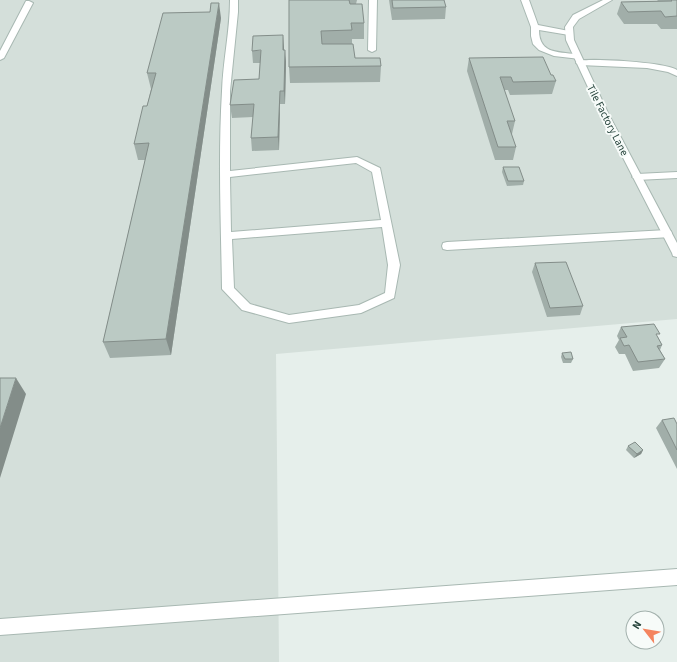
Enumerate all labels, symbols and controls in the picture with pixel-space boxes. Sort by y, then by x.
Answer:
street label: Tile Factory Lane [583,82,632,159]
north arrow [625,610,665,650]
text: N [629,618,645,632]

